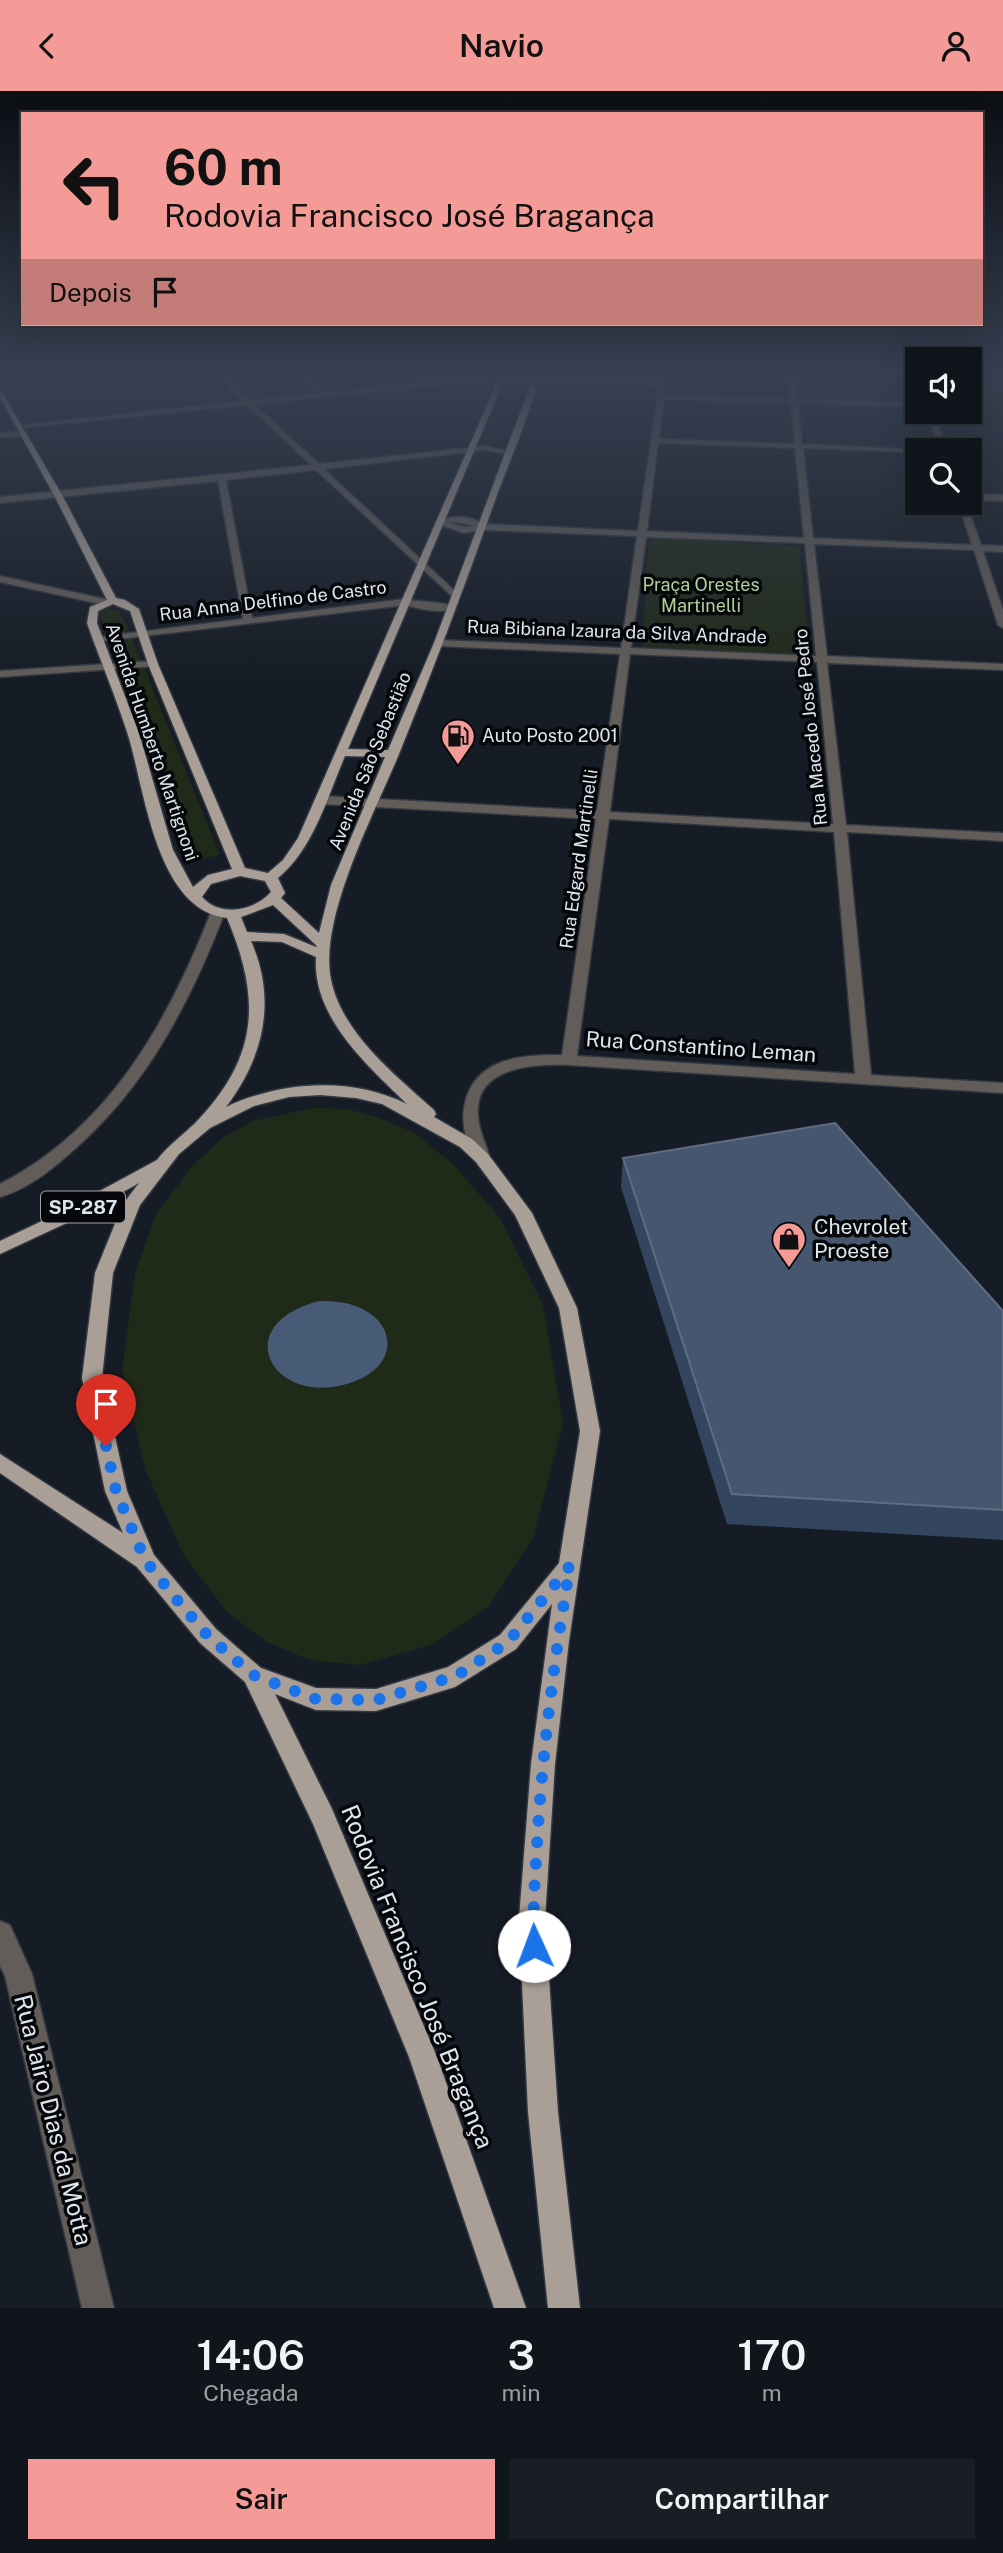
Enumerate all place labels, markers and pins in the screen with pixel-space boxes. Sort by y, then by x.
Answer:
fuel station icon: Auto Posto 2001 [439,717,477,766]
place label: Auto Posto 2001 [482,725,618,746]
place label: Chevrolet Proeste [814,1214,908,1263]
shop icon: Chevrolet Proeste [770,1220,808,1269]
pin [76,1374,136,1446]

